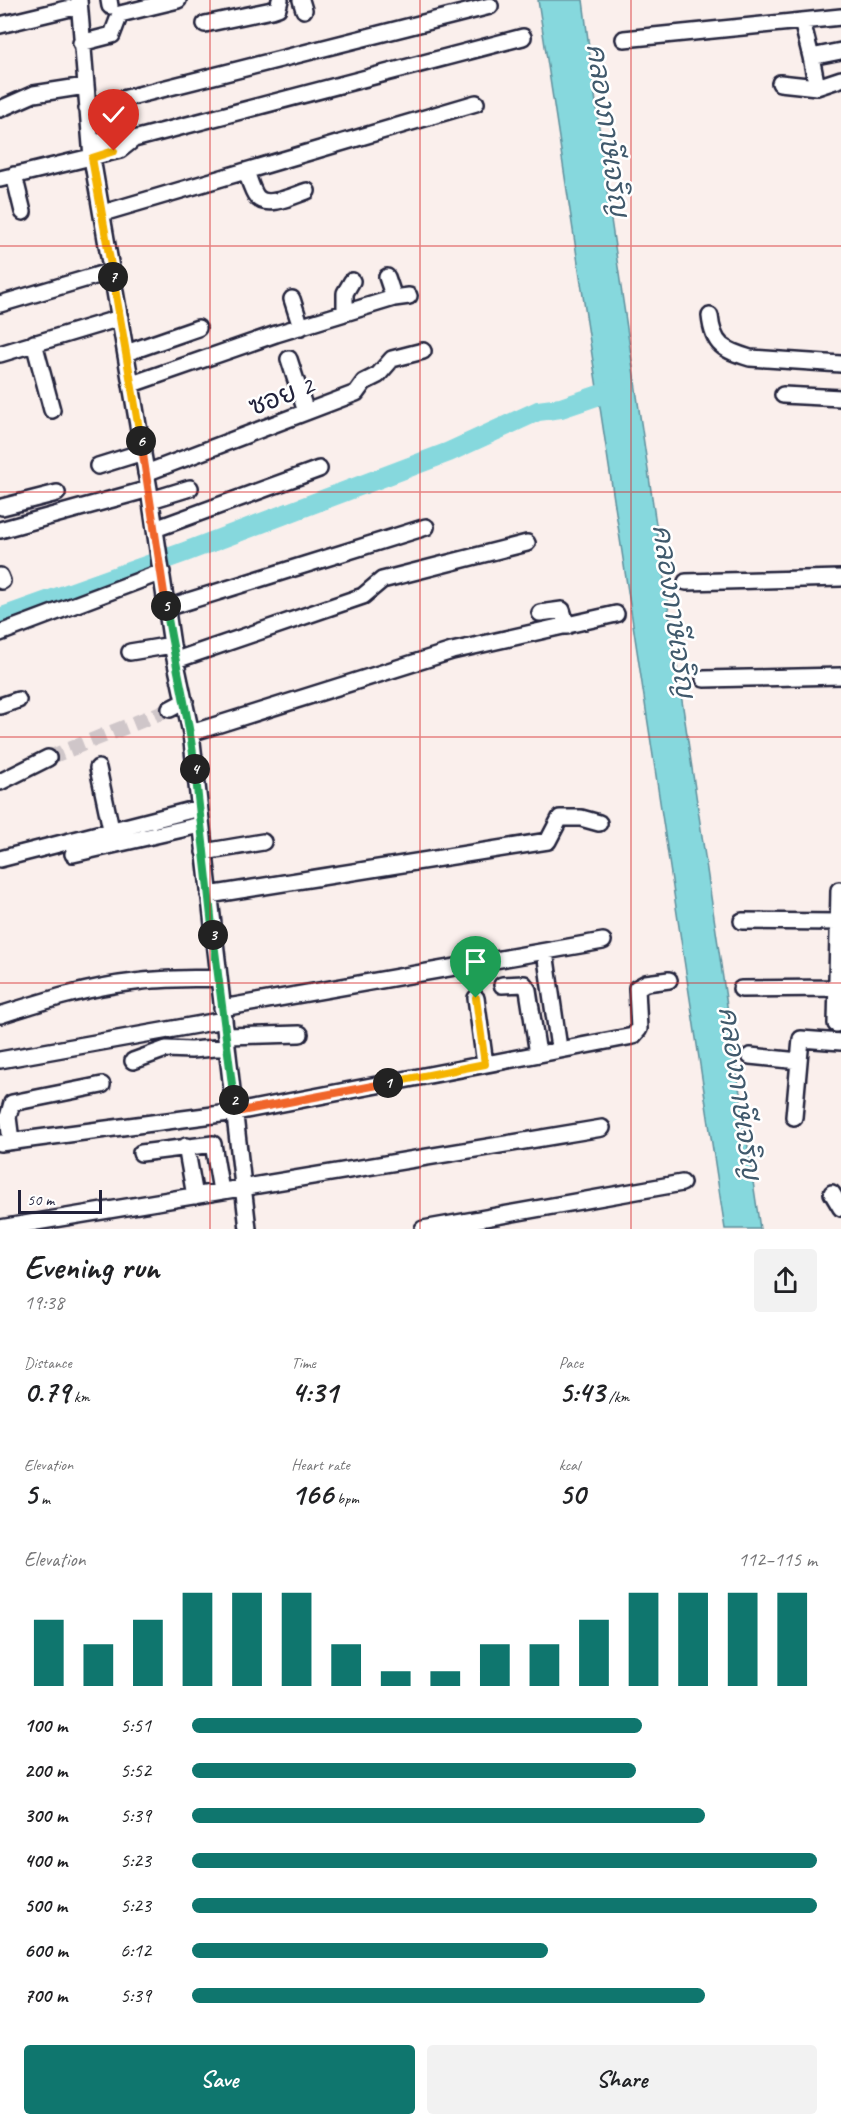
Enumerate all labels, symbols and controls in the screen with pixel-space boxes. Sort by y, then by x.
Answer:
water label: คลองภาษีเจริญ [579,42,637,221]
pin [88,89,139,151]
icon: check [97,98,130,131]
pin: 7 [98,262,128,292]
text: 7 [109,267,117,287]
street label: ซอย 2 [244,368,320,423]
pin: 6 [126,426,156,456]
text: 6 [137,431,145,451]
water label: คลองภาษีเจริญ [645,523,703,702]
pin: 5 [151,591,181,621]
text: 5 [163,596,169,616]
pin: 4 [180,754,210,784]
text: 4 [191,759,199,779]
pin: 3 [198,920,228,950]
text: 3 [209,925,217,945]
pin [450,936,501,998]
icon: arrive [459,945,492,978]
water label: คลองภาษีเจริญ [711,1005,769,1184]
pin: 1 [373,1068,403,1098]
text: 1 [384,1073,392,1093]
pin: 2 [219,1085,249,1115]
text: 2 [230,1090,238,1110]
scale bar [18,1187,102,1214]
text: 50 m [27,1190,54,1210]
text: Evening run [24,1246,159,1288]
button: share [754,1249,817,1312]
text: 19:38 [24,1290,64,1315]
text: Distance [24,1353,72,1373]
text: Time [291,1353,316,1373]
text: Pace [559,1353,583,1373]
text: 0.79 [24,1373,70,1411]
text: 4:31 [291,1373,338,1411]
text: 5:43 [559,1373,605,1411]
text: km [70,1387,89,1407]
text: /km [605,1387,629,1407]
text: Elevation [24,1455,73,1475]
text: Heart rate [291,1455,350,1475]
text: kcal [559,1455,580,1475]
text: 5 [24,1475,37,1513]
text: 166 [291,1475,333,1513]
text: 50 [559,1475,585,1513]
text: m [37,1489,50,1509]
text: bpm [333,1489,359,1509]
text: Elevation [24,1547,86,1572]
text: 112–115 m [738,1547,817,1572]
text: 100 m [24,1713,67,1738]
text: 5:51 [120,1713,151,1738]
text: 200 m [24,1758,67,1783]
text: 5:52 [120,1758,151,1783]
text: 300 m [24,1803,67,1828]
text: 5:39 [120,1803,151,1828]
text: 400 m [24,1848,67,1873]
text: 5:23 [120,1848,151,1873]
text: 500 m [24,1893,67,1918]
text: 5:23 [120,1893,151,1918]
text: 600 m [24,1938,68,1963]
text: 6:12 [120,1938,151,1963]
text: 700 m [24,1983,67,2008]
text: 5:39 [120,1983,151,2008]
button: Save [24,2045,415,2114]
button: Share [427,2045,817,2114]

